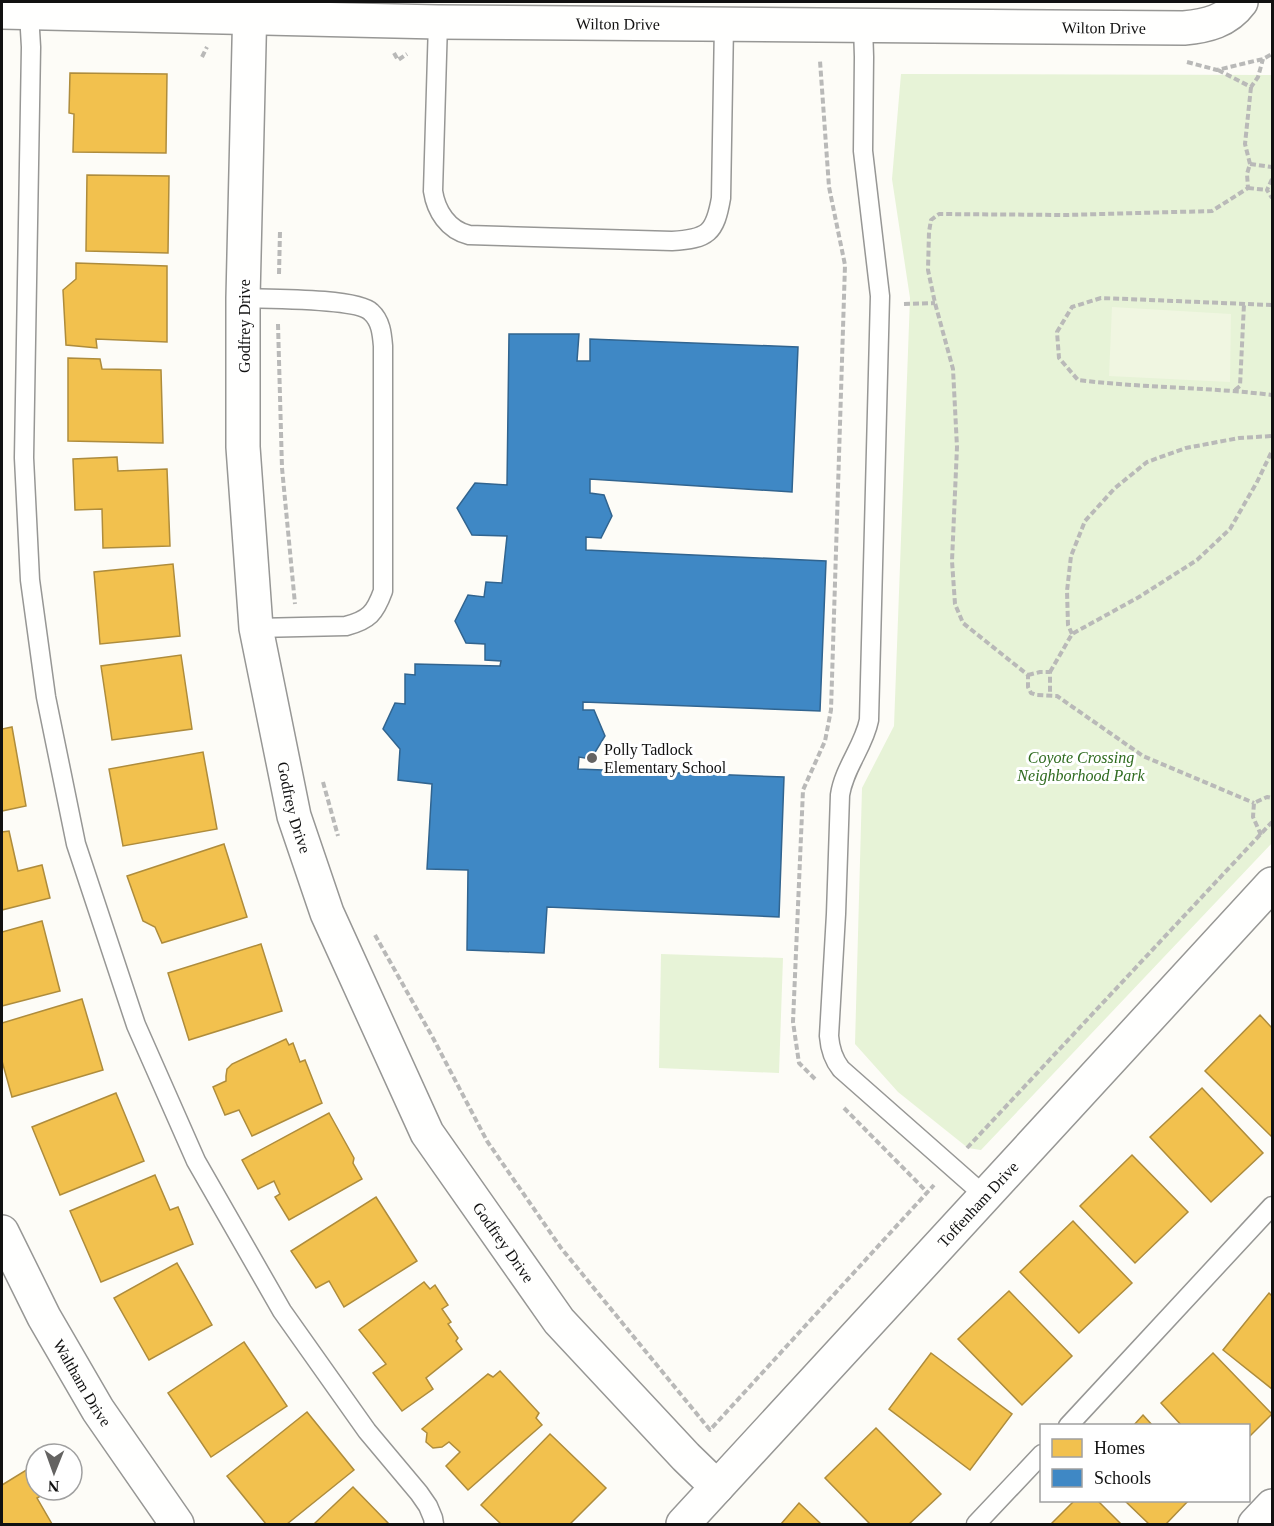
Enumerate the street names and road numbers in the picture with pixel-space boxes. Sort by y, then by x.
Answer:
street label: Wilton Drive [576,15,660,33]
street label: Wilton Drive [1062,19,1146,37]
street label: Godfrey Drive [236,279,254,373]
street label: Godfrey Drive [274,760,314,855]
street label: Toffenham Drive [934,1158,1021,1251]
street label: Godfrey Drive [469,1199,537,1286]
street label: Waltham Drive [50,1337,115,1430]

